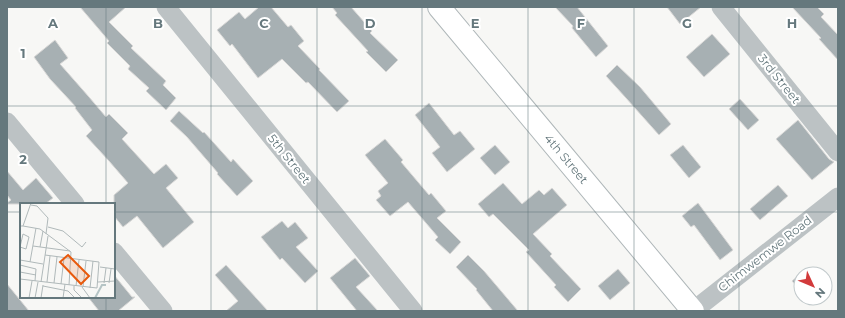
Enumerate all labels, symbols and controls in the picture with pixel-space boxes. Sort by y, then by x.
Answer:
text: A [47,15,59,31]
text: B [153,15,163,31]
text: C [259,15,269,31]
text: D [365,15,376,31]
text: E [471,15,480,31]
text: F [577,15,585,31]
text: G [682,15,692,31]
text: H [787,15,797,31]
text: 1 [20,45,26,61]
street label: 3rd Street [755,51,804,106]
street label: 5th Street [265,131,314,187]
street label: 4th Street [541,131,592,187]
text: 2 [19,151,27,167]
inset map [20,203,115,298]
street label: Chimwemwe Road [715,212,815,295]
north arrow [793,266,833,306]
text: N [812,285,828,301]

